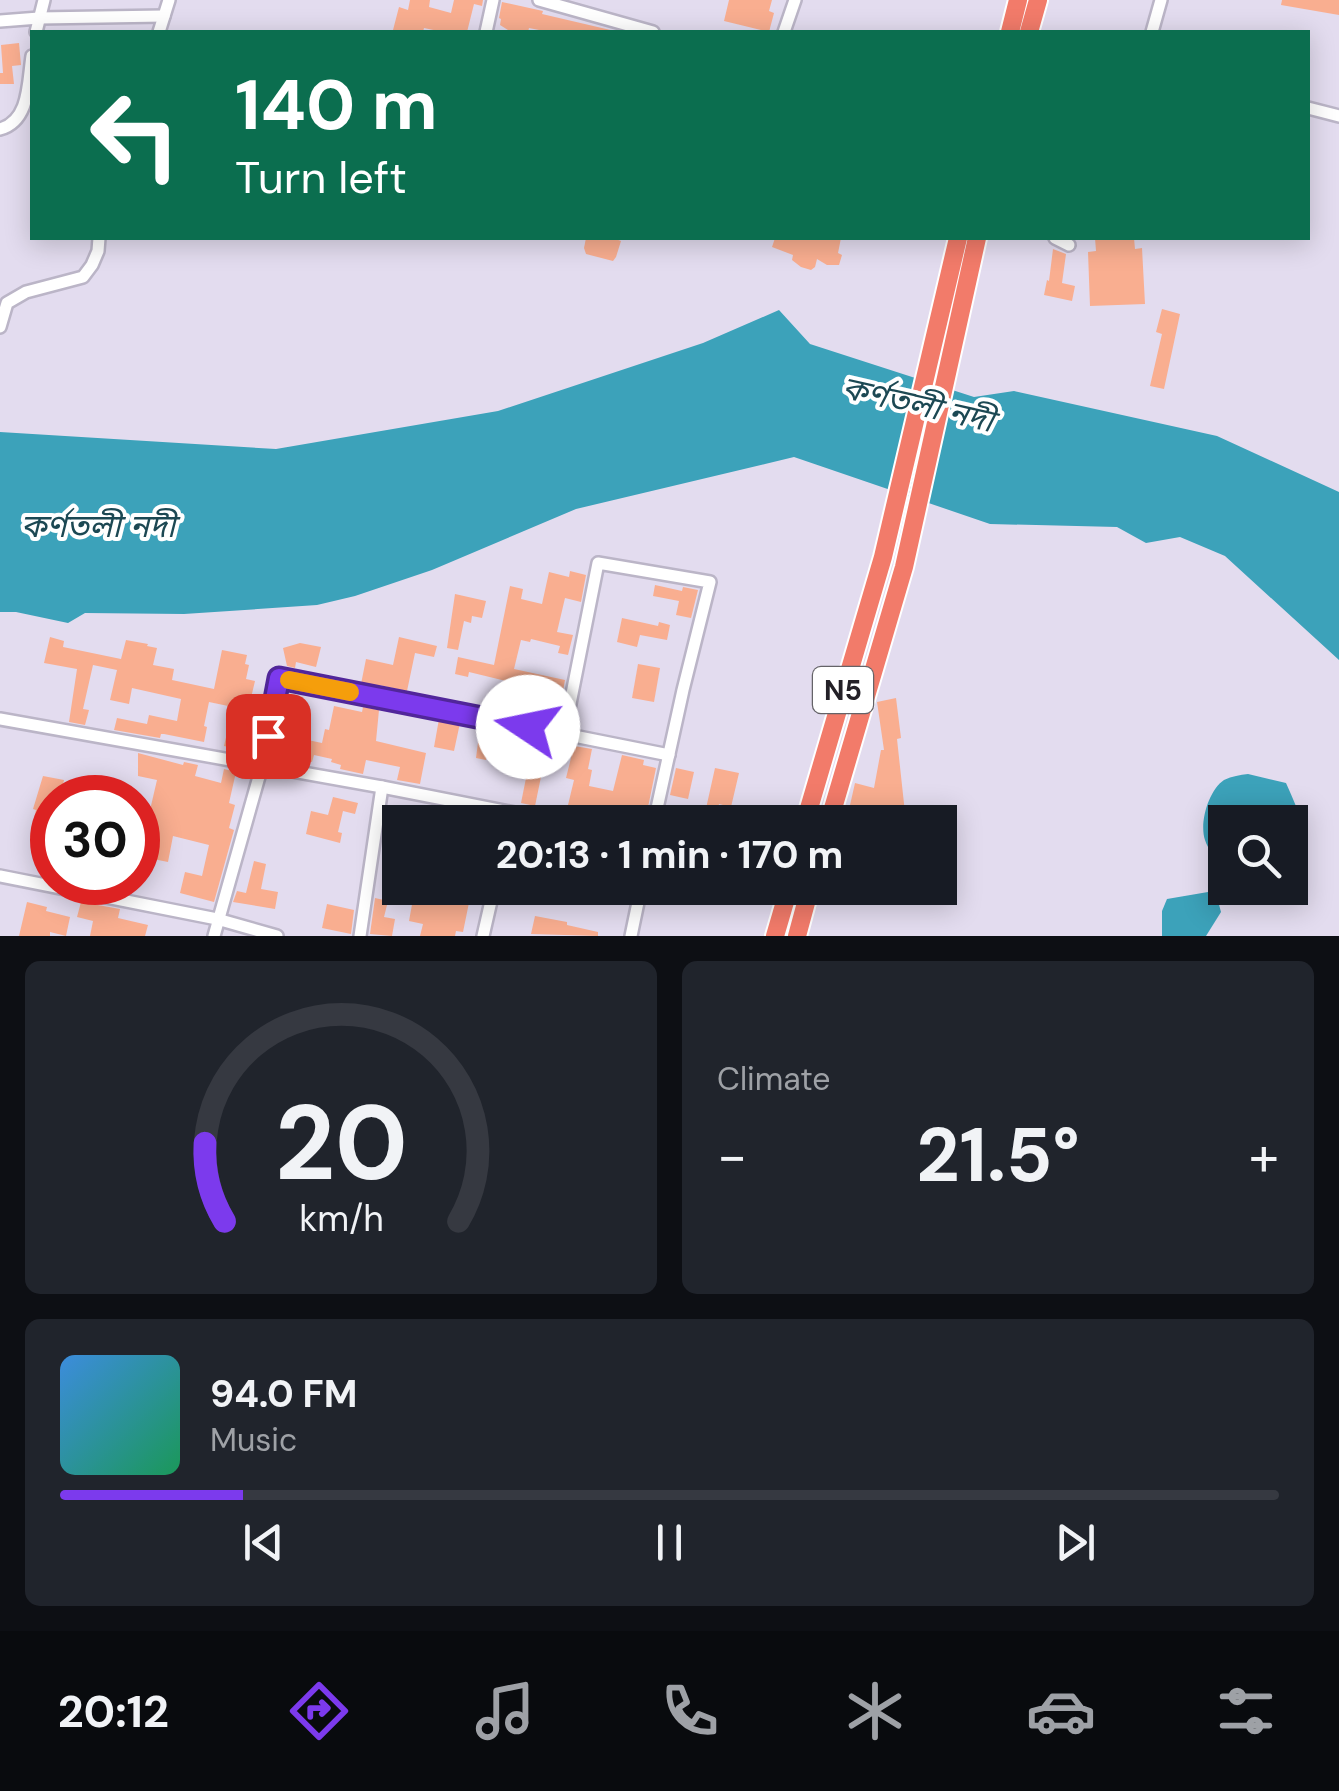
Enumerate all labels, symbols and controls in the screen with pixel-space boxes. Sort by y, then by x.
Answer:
text: 140 m [235,60,438,151]
icon: left [70,70,200,200]
text: Turn left [235,148,407,207]
water label: কর্ণতলী নদী [838,366,1003,443]
water label: কর্ণতলী নদী [21,505,181,547]
road number: N5 [813,667,873,713]
position arrow [476,675,580,779]
pin [226,694,311,779]
icon: arrive [241,709,296,764]
speed limit sign: 30 [30,775,160,905]
map controls [1208,805,1308,905]
button: search [1208,805,1308,905]
text: 20:13 · 1 min · 170 m [496,830,843,880]
text: Climate [717,1058,831,1100]
text: 20 [275,1076,407,1211]
text: 21.5° [916,1107,1080,1204]
text: − [717,1120,747,1192]
text: + [1249,1120,1279,1192]
text: km/h [299,1196,383,1242]
text: 94.0 FM [210,1369,357,1419]
text: Music [210,1419,297,1461]
icon: previous [236,1515,291,1570]
icon: pause [642,1515,697,1570]
icon: next [1048,1515,1103,1570]
icon: directions [284,1676,354,1746]
icon: music [470,1676,540,1746]
icon: phone [655,1676,725,1746]
icon: climate [840,1676,910,1746]
icon: car [1026,1676,1096,1746]
icon: filters [1211,1676,1281,1746]
text: 20:12 [58,1682,169,1741]

